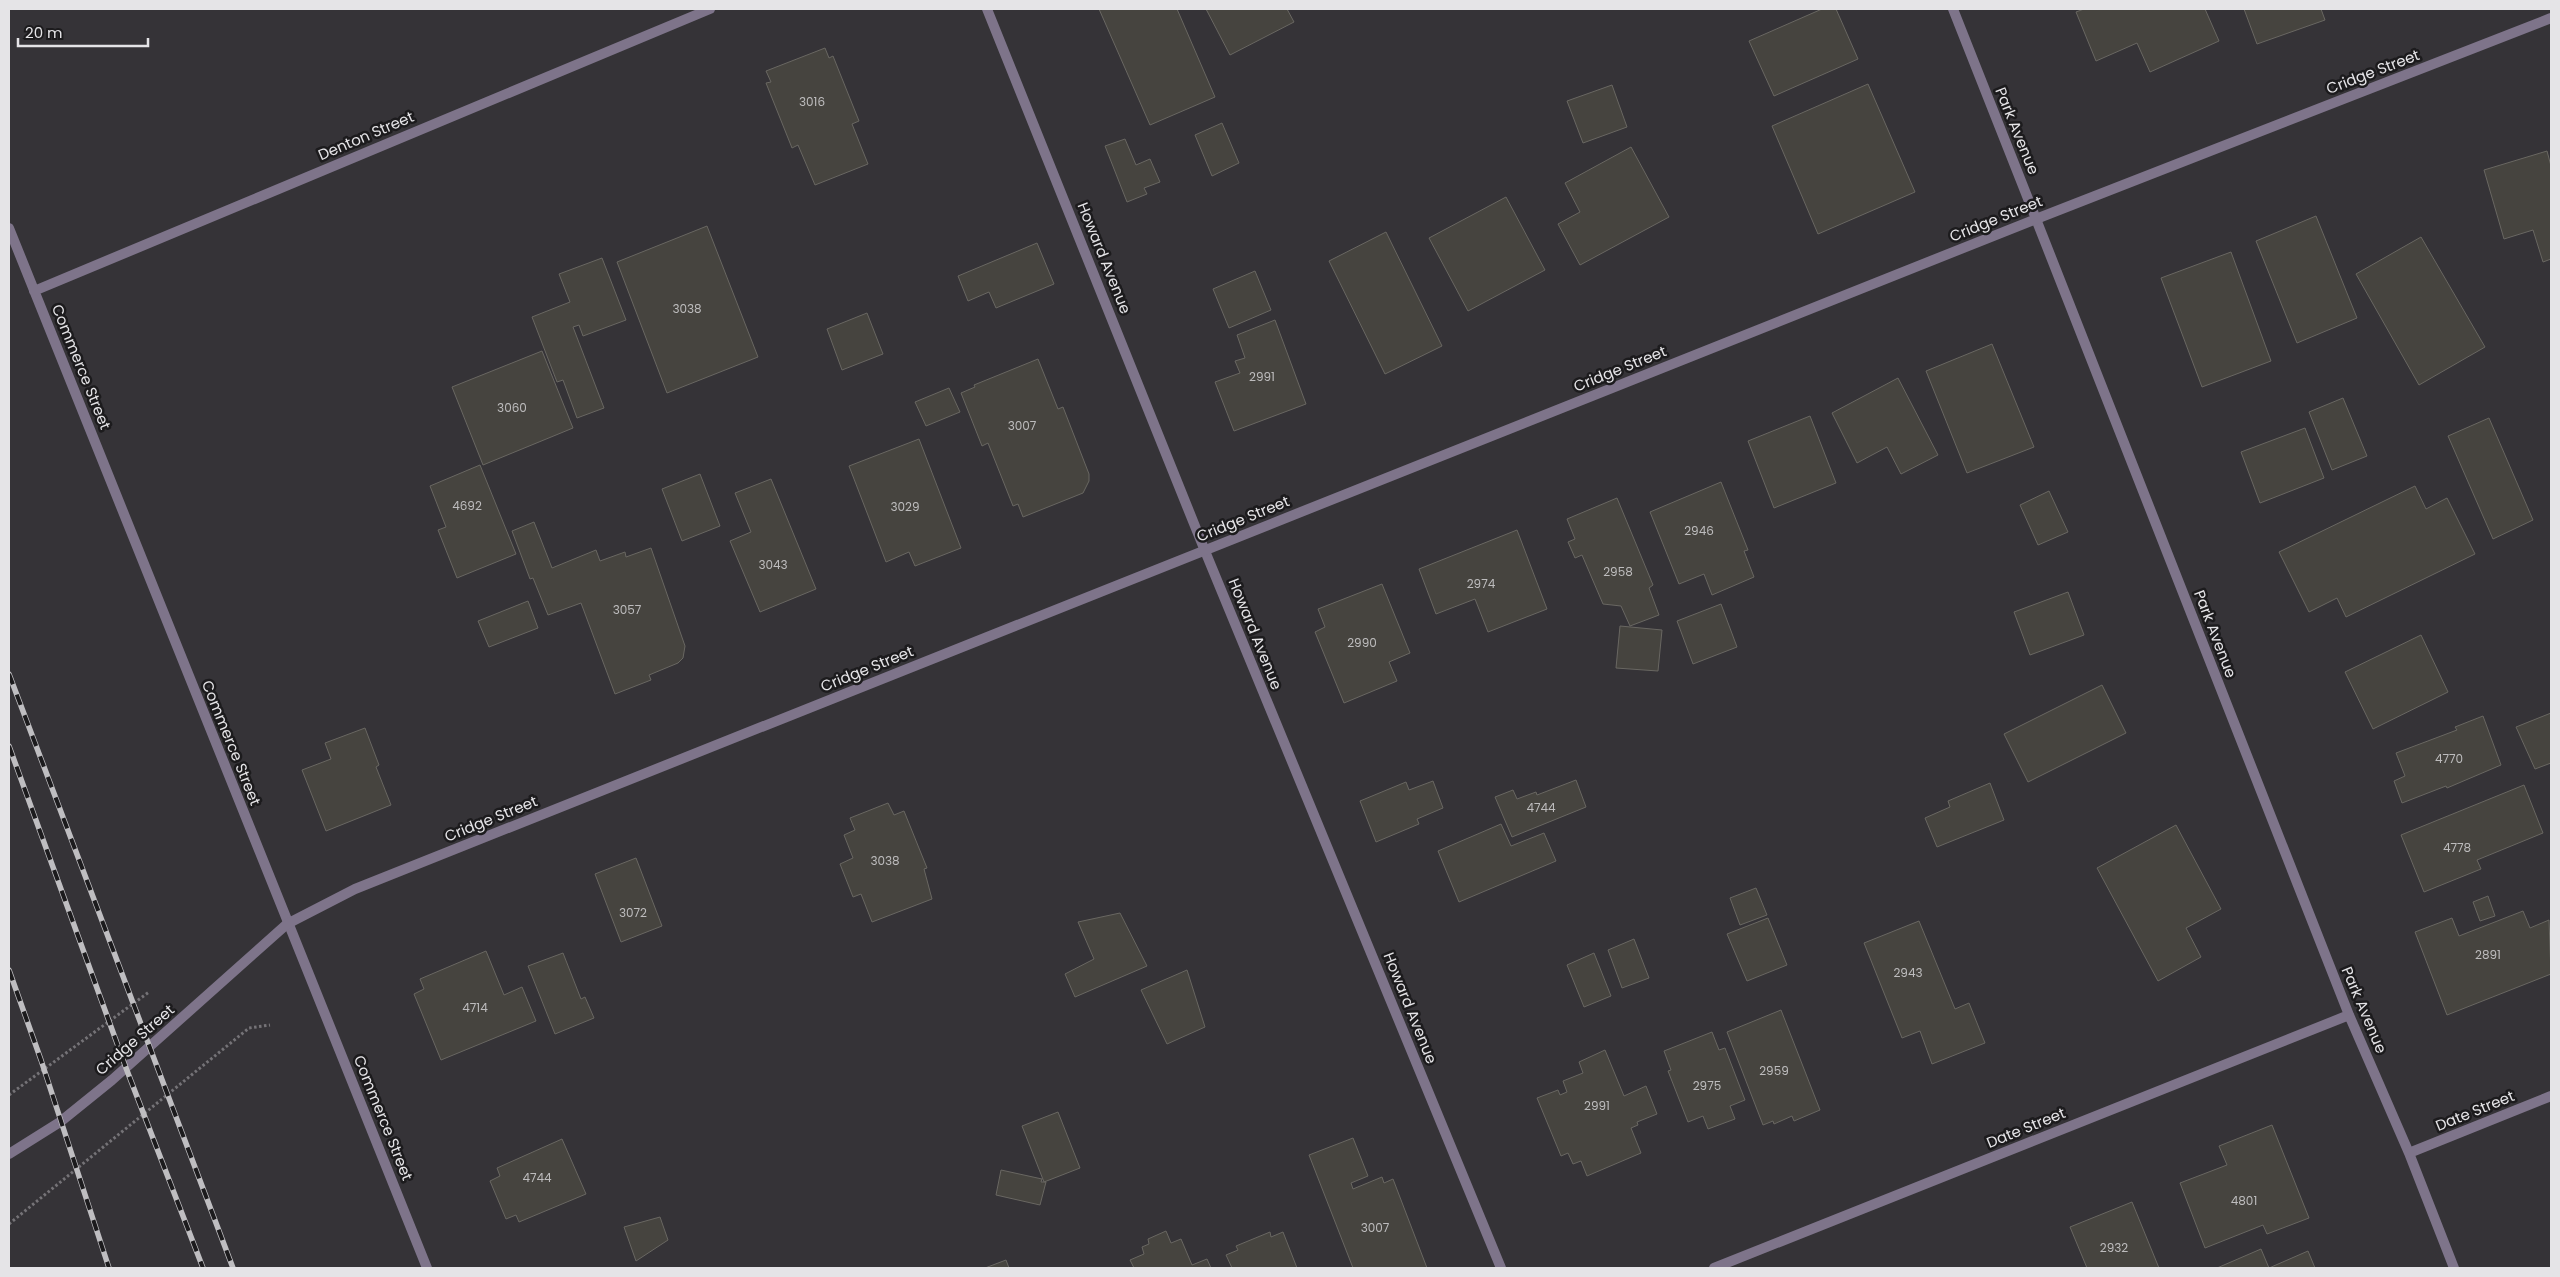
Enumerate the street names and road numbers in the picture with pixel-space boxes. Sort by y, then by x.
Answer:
street label: Cridge Street [2323,44,2423,99]
street label: Park Avenue [1990,84,2045,178]
street label: Denton Street [315,106,417,165]
street label: Cridge Street [1946,190,2045,247]
street label: Howard Avenue [1073,199,1136,317]
street label: Commerce Street [47,301,116,433]
street label: Cridge Street [1570,340,1669,397]
street label: Cridge Street [1193,490,1292,547]
street label: Howard Avenue [1224,575,1287,693]
street label: Park Avenue [2189,587,2242,681]
street label: Cridge Street [817,640,916,697]
street label: Commerce Street [197,677,266,809]
street label: Cridge Street [441,790,540,847]
street label: Howard Avenue [1379,949,1442,1067]
street label: Park Avenue [2337,963,2392,1056]
street label: Cridge Street [91,999,179,1080]
street label: Commerce Street [349,1052,418,1184]
street label: Date Street [2432,1085,2517,1136]
street label: Date Street [1983,1102,2068,1153]

